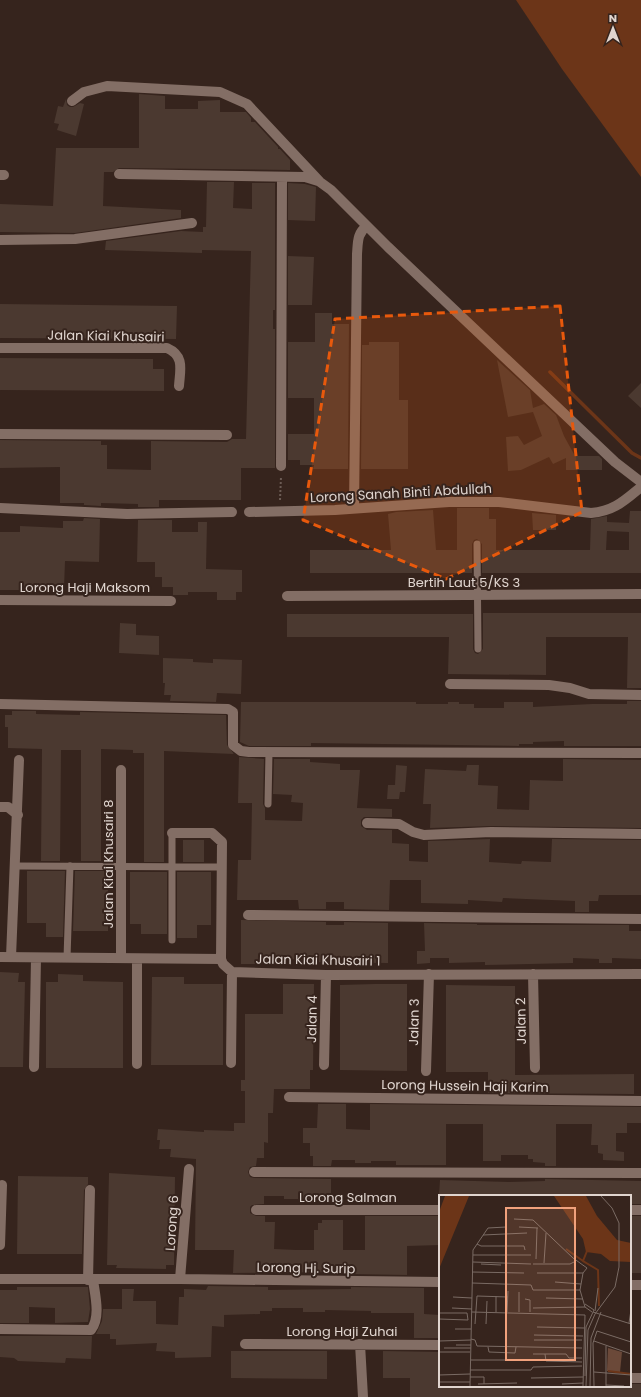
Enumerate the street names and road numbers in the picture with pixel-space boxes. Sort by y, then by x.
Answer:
street label: Jalan Kiai Khusairi [47,325,165,347]
street label: Lorong Sanah Binti Abdullah [310,479,492,507]
street label: Bertih Laut 5/KS 3 [408,573,520,592]
street label: Lorong Haji Maksom [20,578,150,597]
street label: Jalan Kiai Khusairi 8 [99,800,118,928]
street label: Jalan Kiai Khusairi 1 [255,949,381,971]
street label: Jalan 4 [302,995,322,1043]
street label: Jalan 2 [511,997,531,1045]
street label: Jalan 3 [404,998,424,1046]
street label: Lorong Hussein Haji Karim [381,1075,549,1097]
street label: Lorong Salman [299,1188,397,1207]
street label: Lorong 6 [161,1194,183,1252]
street label: Lorong Hj. Surip [256,1258,356,1278]
street label: Lorong Haji Zuhai [286,1322,398,1341]

